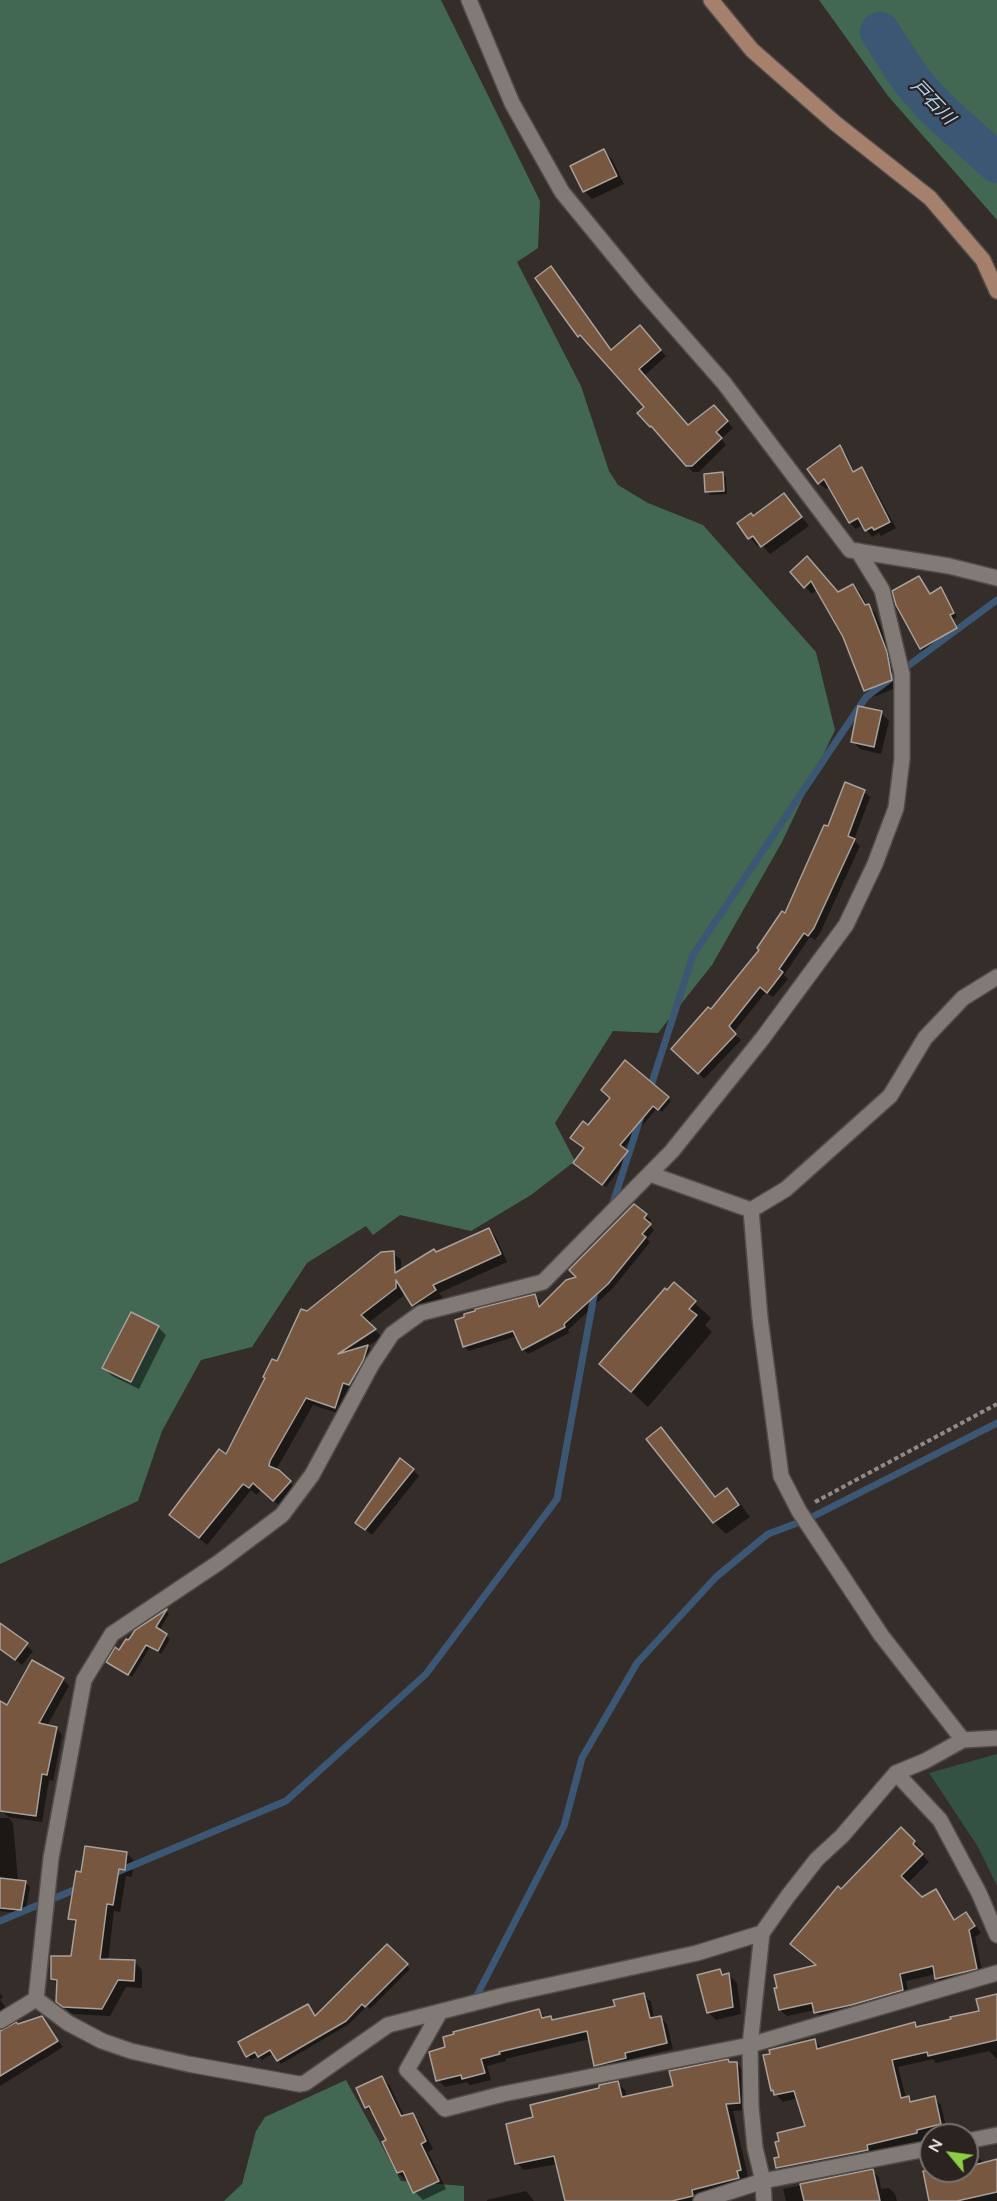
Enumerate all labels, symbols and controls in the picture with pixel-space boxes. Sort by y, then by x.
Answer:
water label: 戸石川 [906,75,960,129]
north arrow [919,2123,979,2183]
text: N [923,2135,946,2155]

